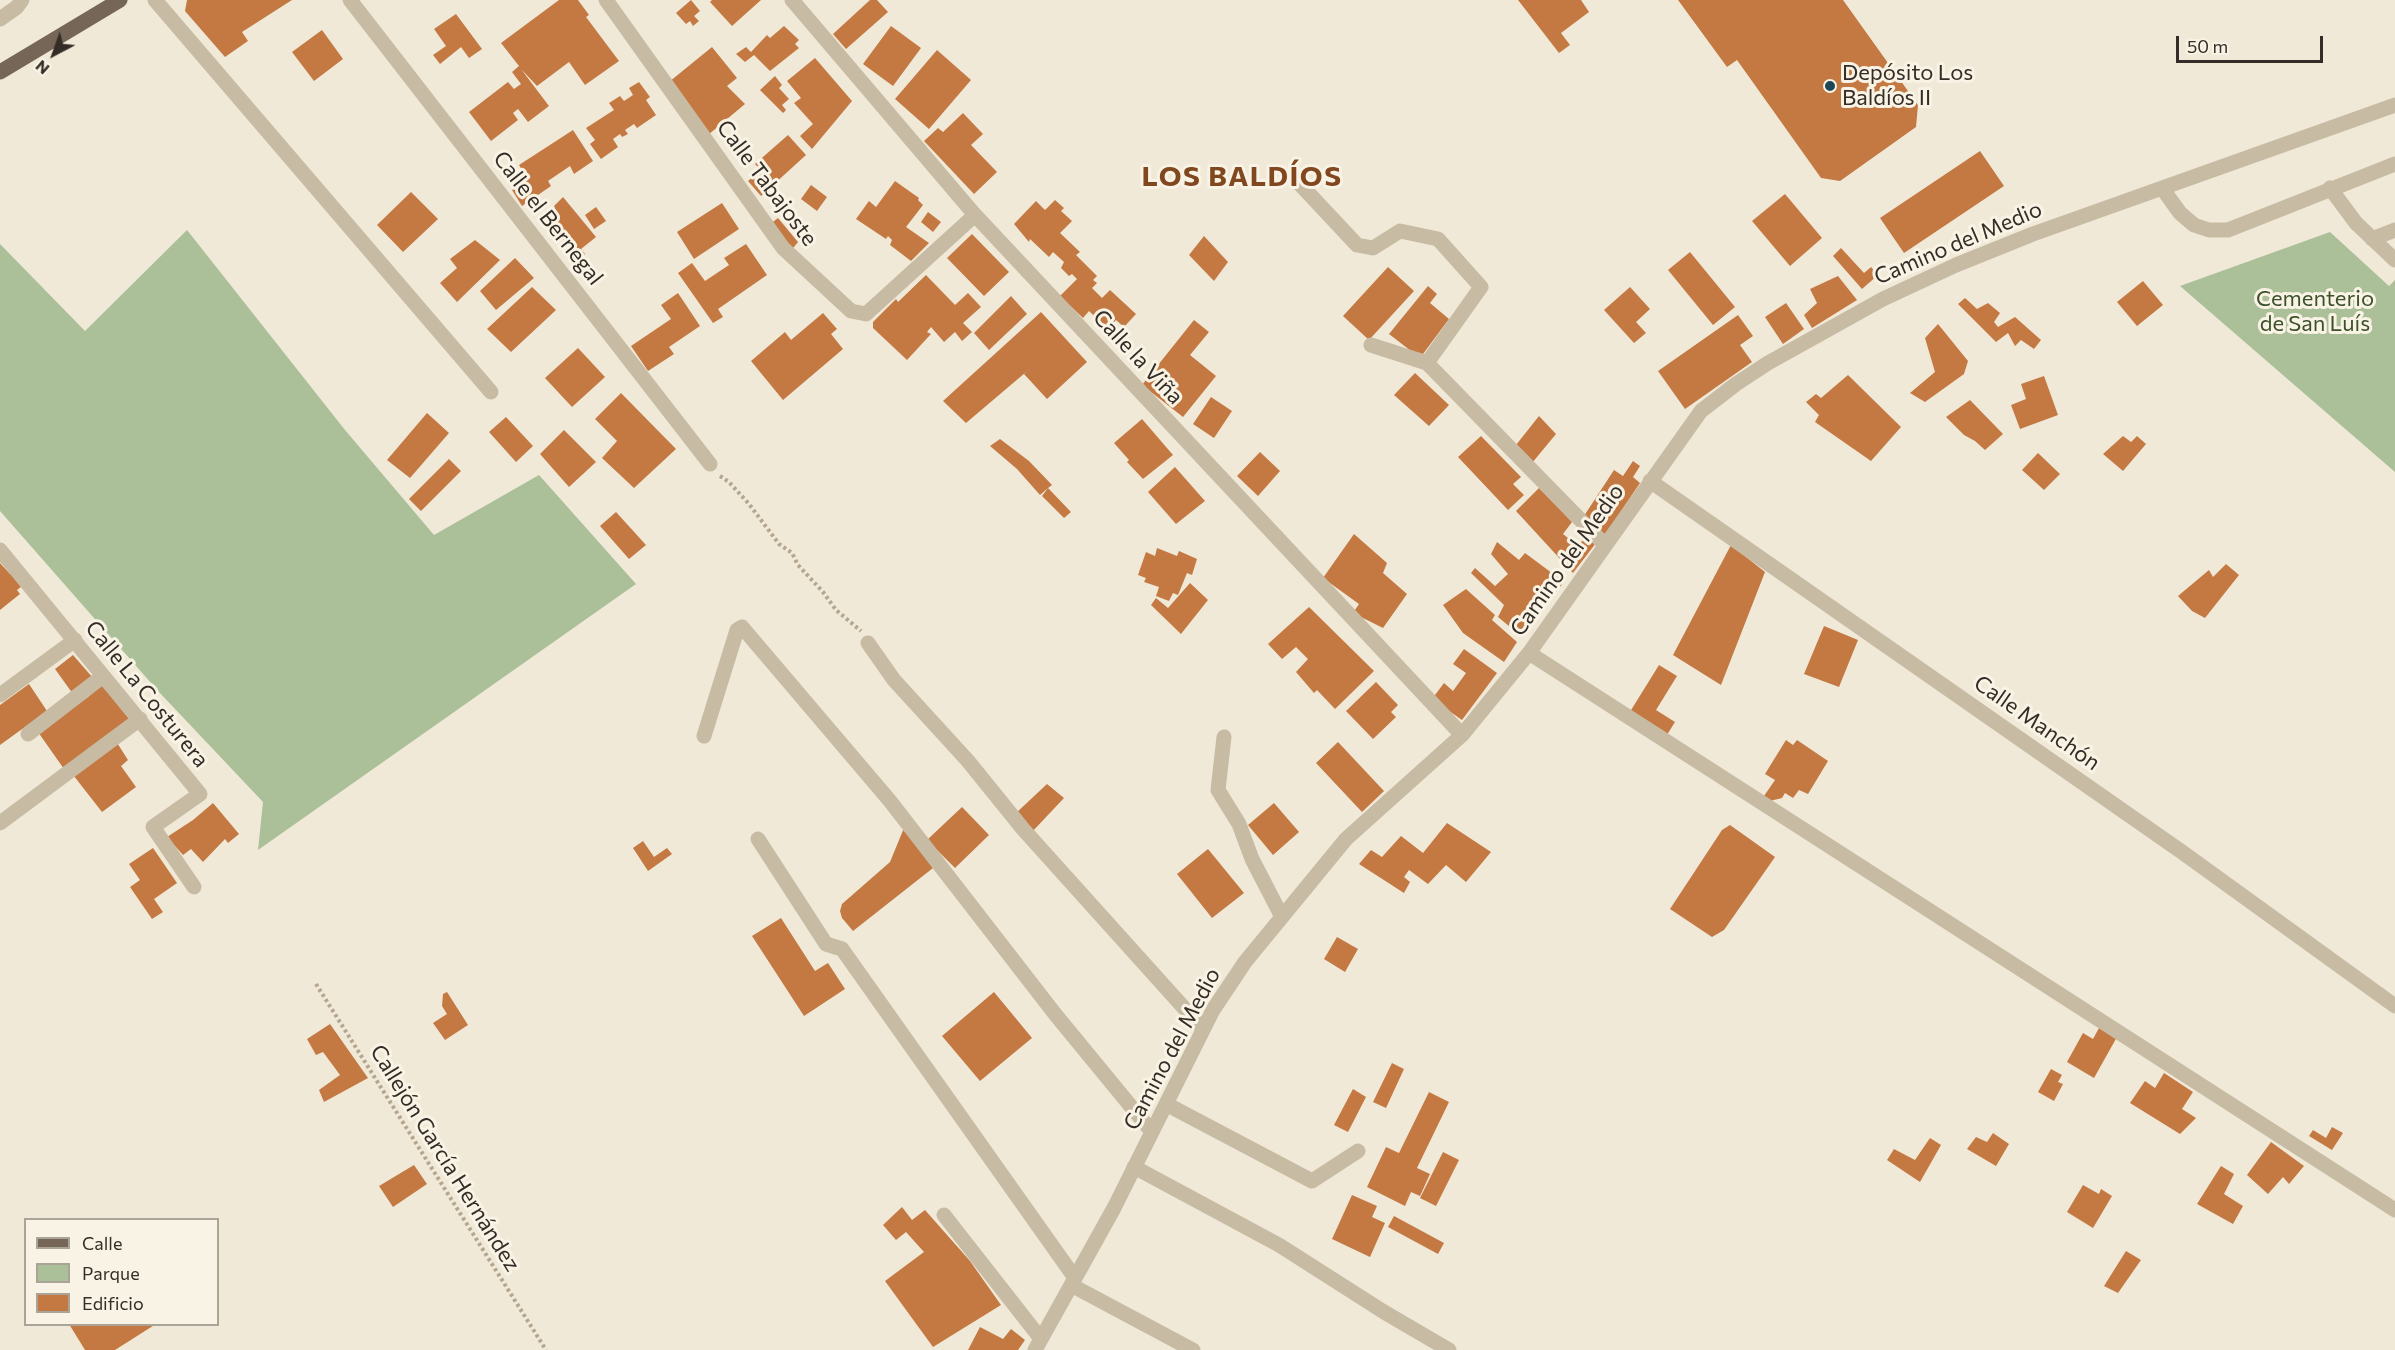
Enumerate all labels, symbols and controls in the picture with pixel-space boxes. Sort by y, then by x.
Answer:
north arrow [24,24,84,84]
scale bar [2179,24,2326,62]
text: 50 m [2187,35,2228,57]
text: N [31,57,53,79]
place label: Depósito Los Baldíos II [1842,60,1973,112]
marker: Depósito Los Baldíos II [1823,79,1837,93]
street label: Calle Tabajoste [711,115,823,251]
street label: Calle el Bernegal [488,146,608,290]
district label: LOS BALDÍOS [1142,160,1342,194]
street label: Camino del Medio [1870,196,2046,290]
park label: Cementerio de San Luís [2256,286,2374,338]
street label: Calle la Viña [1088,304,1188,410]
street label: Camino del Medio [1505,479,1629,641]
street label: Calle La Costurera [80,615,214,773]
street label: Calle Manchón [1969,670,2105,776]
street label: Camino del Medio [1118,964,1226,1134]
street label: Callejón García Hernández [364,1040,526,1276]
legend [24,1218,219,1326]
text: Calle [82,1232,122,1254]
text: Parque [82,1262,140,1284]
text: Edificio [82,1292,144,1314]

